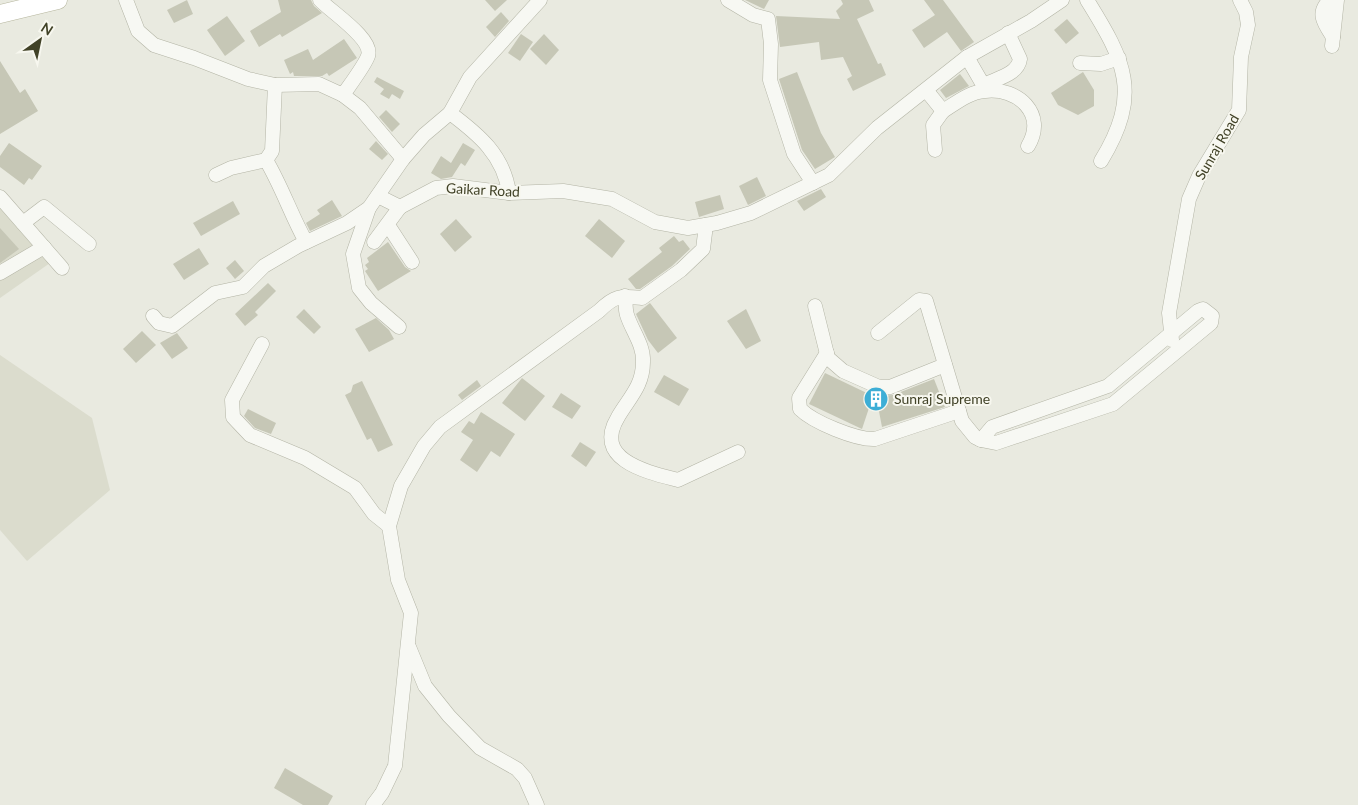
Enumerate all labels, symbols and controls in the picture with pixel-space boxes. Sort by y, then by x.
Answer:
north arrow [15,15,65,65]
text: N [38,19,57,39]
street label: Sunraj Road [1191,111,1242,183]
street label: Gaikar Road [446,179,520,200]
building icon: Sunraj Supreme [863,386,889,412]
place label: Sunraj Supreme [894,390,990,407]

